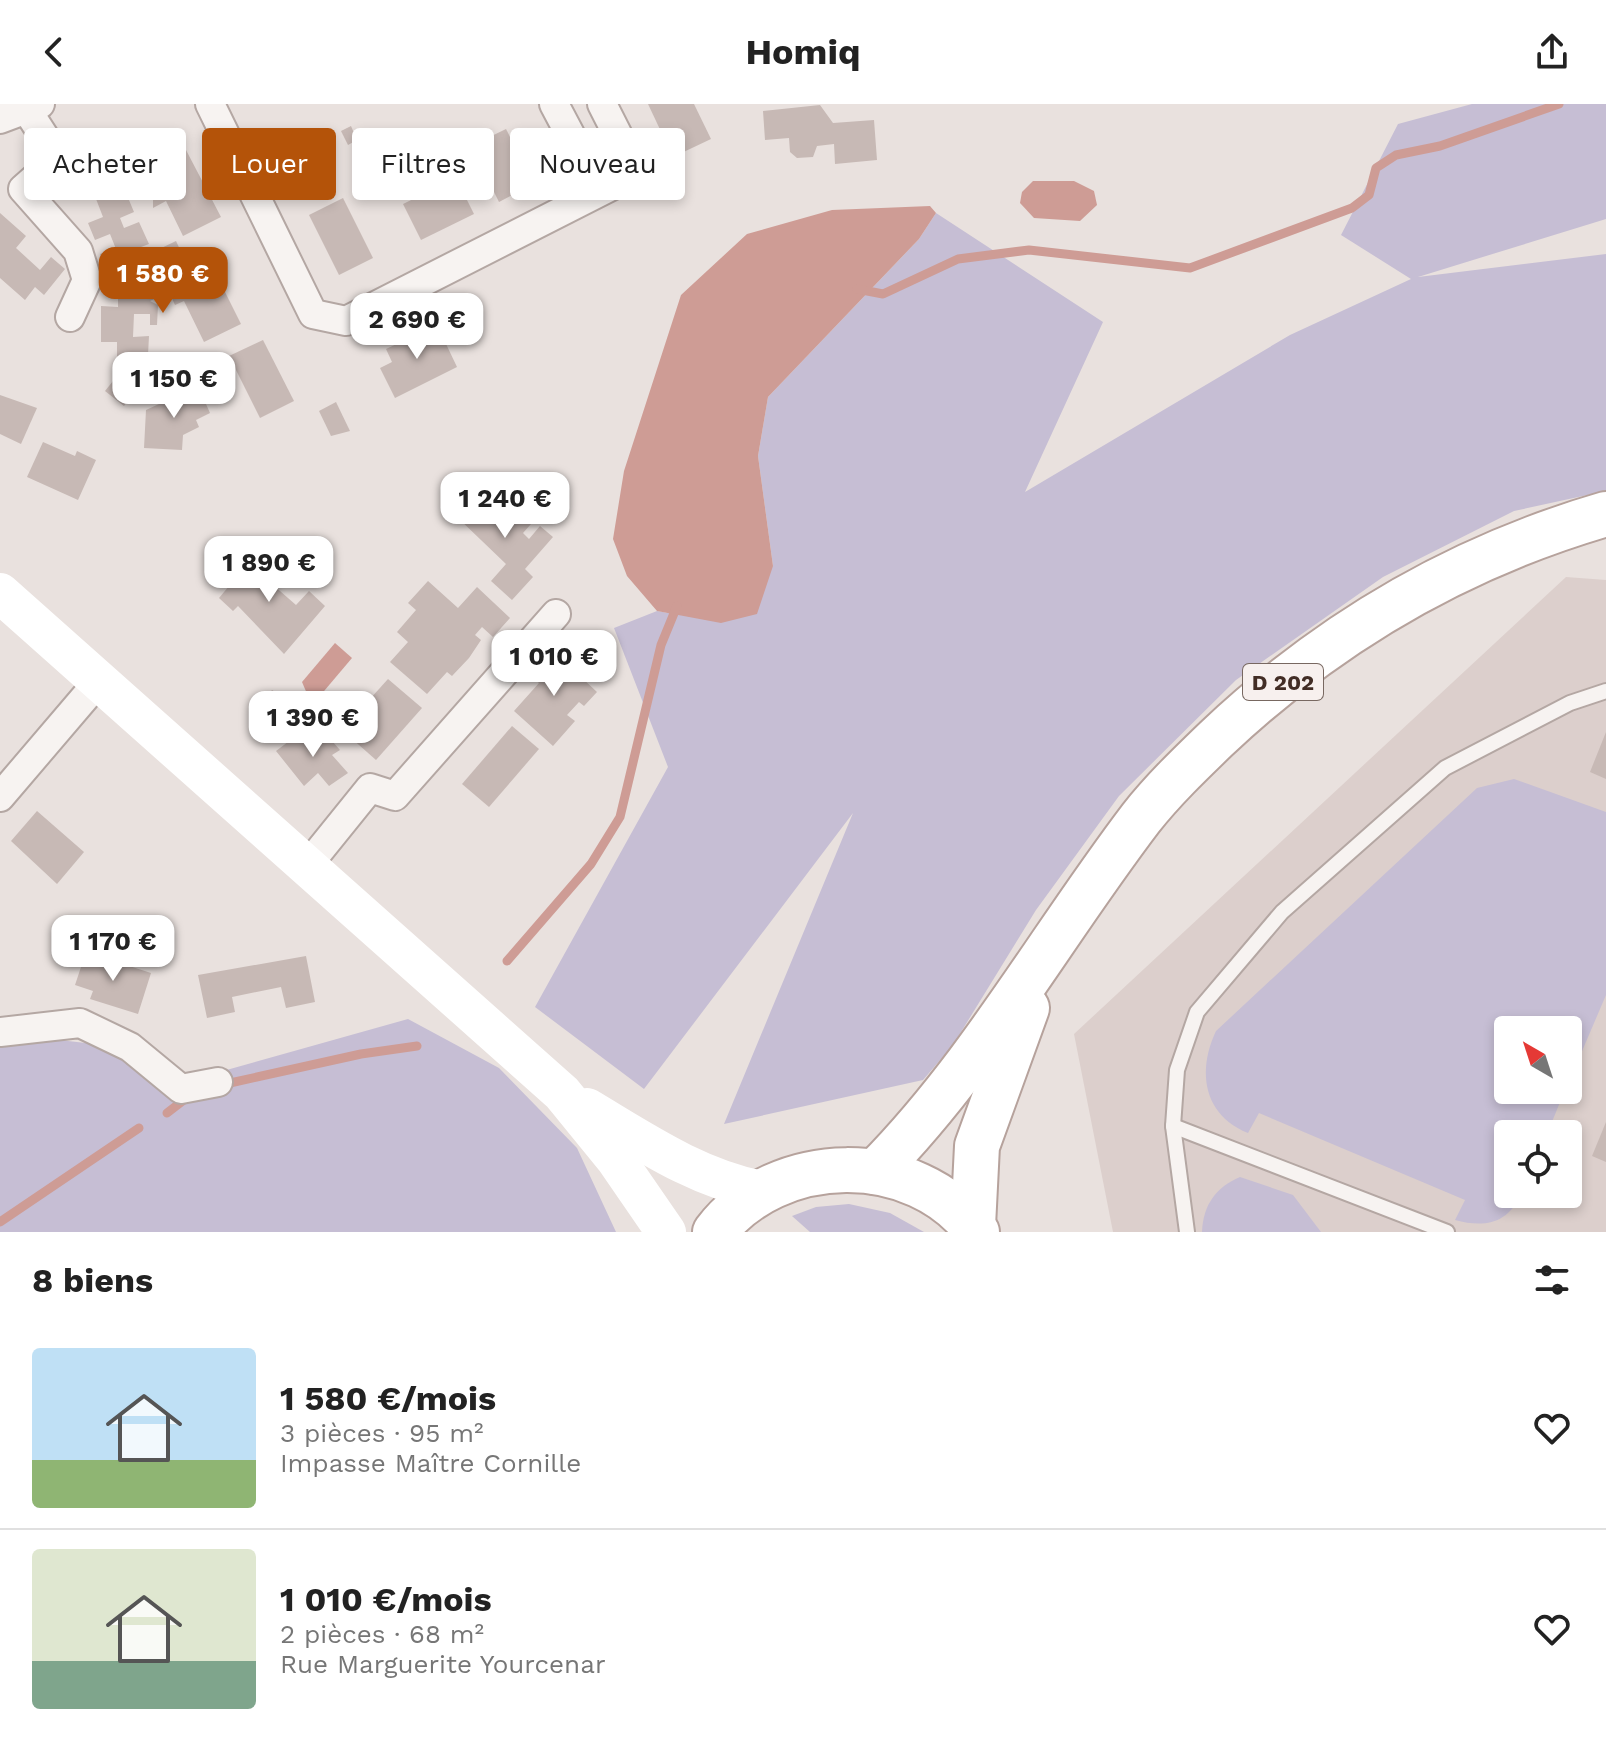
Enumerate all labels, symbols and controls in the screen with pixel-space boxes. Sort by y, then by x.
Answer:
icon: back [32,30,76,74]
icon: share [1530,30,1574,74]
text: Homiq [745,31,861,73]
chip: Acheter [24,128,186,200]
chip: Louer [202,128,336,200]
chip: Filtres [352,128,494,200]
chip: Nouveau [510,128,685,200]
pin: 1 580 € [89,247,237,315]
text: 1 580 € [117,258,209,288]
pin: 2 690 € [343,293,491,361]
text: 2 690 € [368,304,466,334]
pin: 1 150 € [100,352,248,420]
text: 1 150 € [130,363,218,393]
pin: 1 240 € [431,472,579,540]
text: 1 240 € [458,483,552,513]
pin: 1 890 € [195,536,343,604]
text: 1 890 € [222,547,316,577]
pin: 1 010 € [480,630,628,698]
text: 1 010 € [509,641,599,671]
road number: D 202 [1243,664,1323,700]
pin: 1 390 € [239,691,387,759]
text: 1 390 € [267,702,359,732]
pin: 1 170 € [39,915,187,983]
text: 1 170 € [69,926,157,956]
north arrow [1494,1016,1582,1104]
map controls [1494,1016,1582,1208]
button: locate [1494,1120,1582,1208]
icon: filters [1530,1258,1574,1302]
text: 8 biens [32,1260,153,1300]
text: 1 580 €/mois [280,1378,496,1418]
icon: home [96,1380,192,1476]
icon: heart [1530,1406,1574,1450]
text: 3 pièces · 95 m² [280,1418,483,1448]
text: Impasse Maître Cornille [280,1448,581,1478]
text: 1 010 €/mois [280,1579,492,1619]
icon: home [96,1581,192,1677]
icon: heart [1530,1607,1574,1651]
text: 2 pièces · 68 m² [280,1619,484,1649]
text: Rue Marguerite Yourcenar [280,1649,606,1679]

